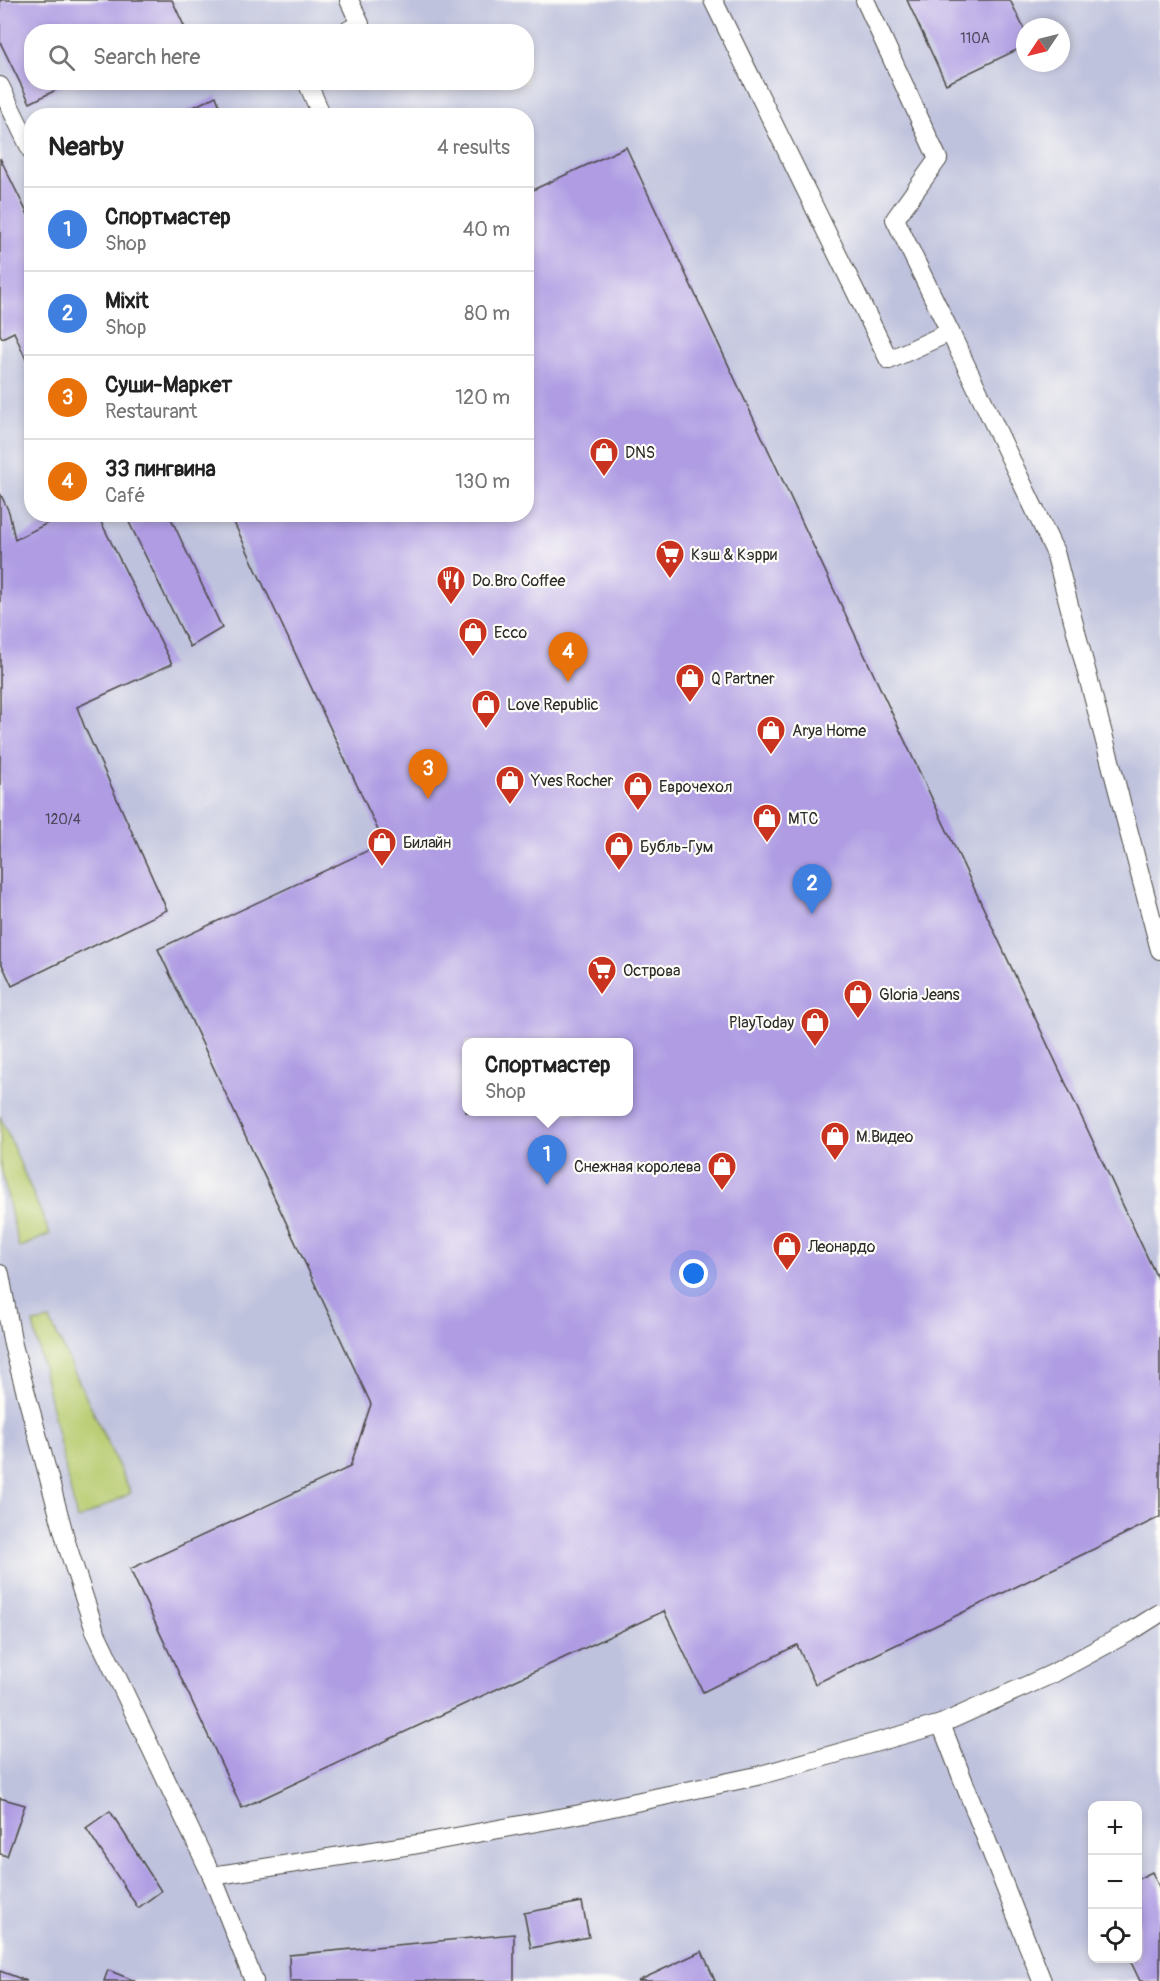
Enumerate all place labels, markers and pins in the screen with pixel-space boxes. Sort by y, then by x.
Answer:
shop icon: DNS [588,436,620,478]
place label: DNS [625,443,655,463]
supermarket icon: Кэш & Кэрри [654,538,686,580]
place label: Кэш & Кэрри [691,545,777,565]
restaurant icon: Do.Bro Coffee [435,564,467,606]
place label: Do.Bro Coffee [472,571,565,591]
shop icon: Ecco [457,616,489,658]
place label: Ecco [494,623,528,643]
pin: 4 [548,632,588,682]
shop icon: Q Partner [674,662,706,704]
place label: Q Partner [711,669,775,689]
shop icon: Love Republic [470,688,502,730]
place label: Love Republic [507,695,599,715]
shop icon: Arya Home [755,714,787,756]
place label: Arya Home [792,721,866,741]
pin: 3 [408,750,448,799]
shop icon: Yves Rocher [494,764,526,806]
shop icon: Еврочехол [622,770,654,812]
place label: Yves Rocher [530,771,613,791]
place label: Еврочехол [659,777,732,797]
shop icon: МТС [751,802,783,844]
place label: МТС [788,809,818,829]
shop icon: Билайн [366,826,398,868]
shop icon: Бубль-Гум [603,830,635,872]
place label: Билайн [403,833,451,853]
place label: Бубль-Гум [640,837,713,857]
pin: 2 [792,864,832,914]
supermarket icon: Острова [586,954,618,996]
place label: Острова [623,961,680,981]
shop icon: Gloria Jeans [842,978,874,1020]
place label: Gloria Jeans [879,985,960,1005]
shop icon: PlayToday [799,1006,831,1048]
place label: PlayToday [729,1013,794,1033]
shop icon: М.Видео [819,1120,851,1162]
place label: М.Видео [856,1127,914,1147]
pin: 1 [528,1136,566,1185]
shop icon: Снежная королева [706,1150,738,1192]
place label: Снежная королева [574,1157,701,1177]
shop icon: Леонардо [771,1230,803,1272]
place label: Леонардо [807,1237,876,1257]

